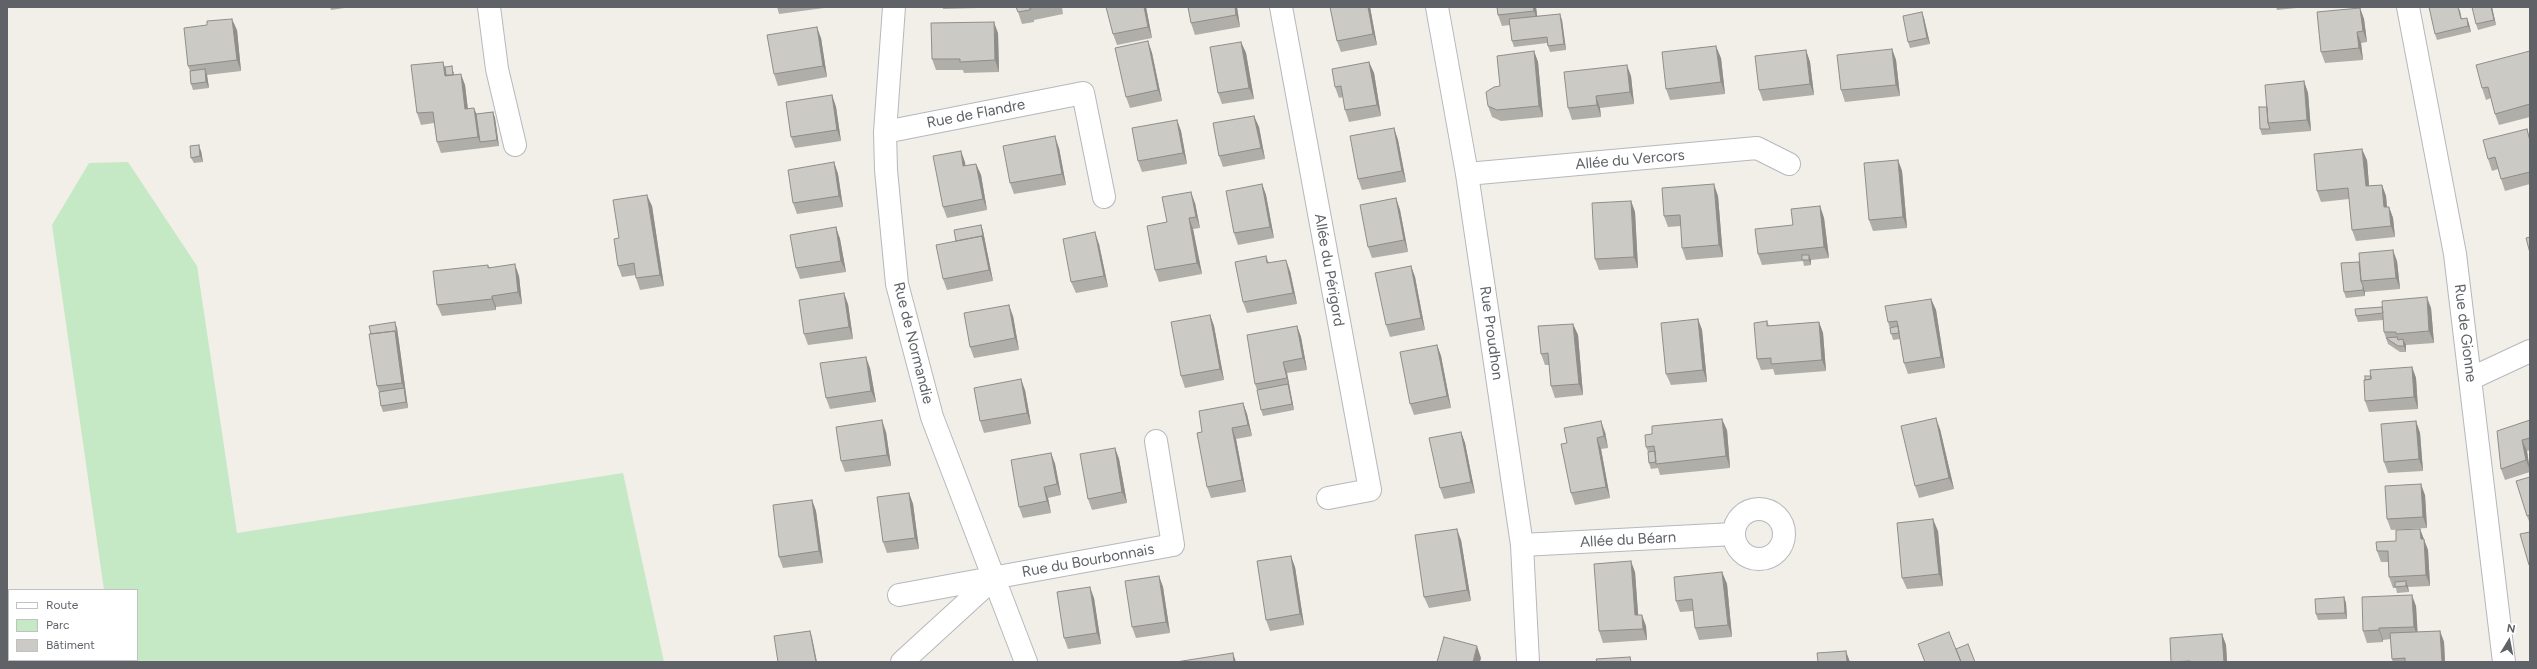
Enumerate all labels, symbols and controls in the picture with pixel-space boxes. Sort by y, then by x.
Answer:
street label: Rue de Flandre [925,96,1027,132]
street label: Allée du Vercors [1575,146,1685,174]
street label: Allée du Périgord [1310,212,1348,328]
street label: Rue de Normandie [889,280,937,406]
street label: Rue de Gionne [2450,283,2480,383]
street label: Rue Proudhon [1476,285,1506,381]
street label: Allée du Béarn [1580,528,1676,552]
street label: Rue du Bourbonnais [1020,540,1156,582]
legend [8,589,138,661]
text: Route [46,598,78,612]
text: Parc [46,618,70,632]
north arrow [2489,621,2529,661]
text: N [2506,622,2516,636]
text: Bâtiment [46,638,95,652]

